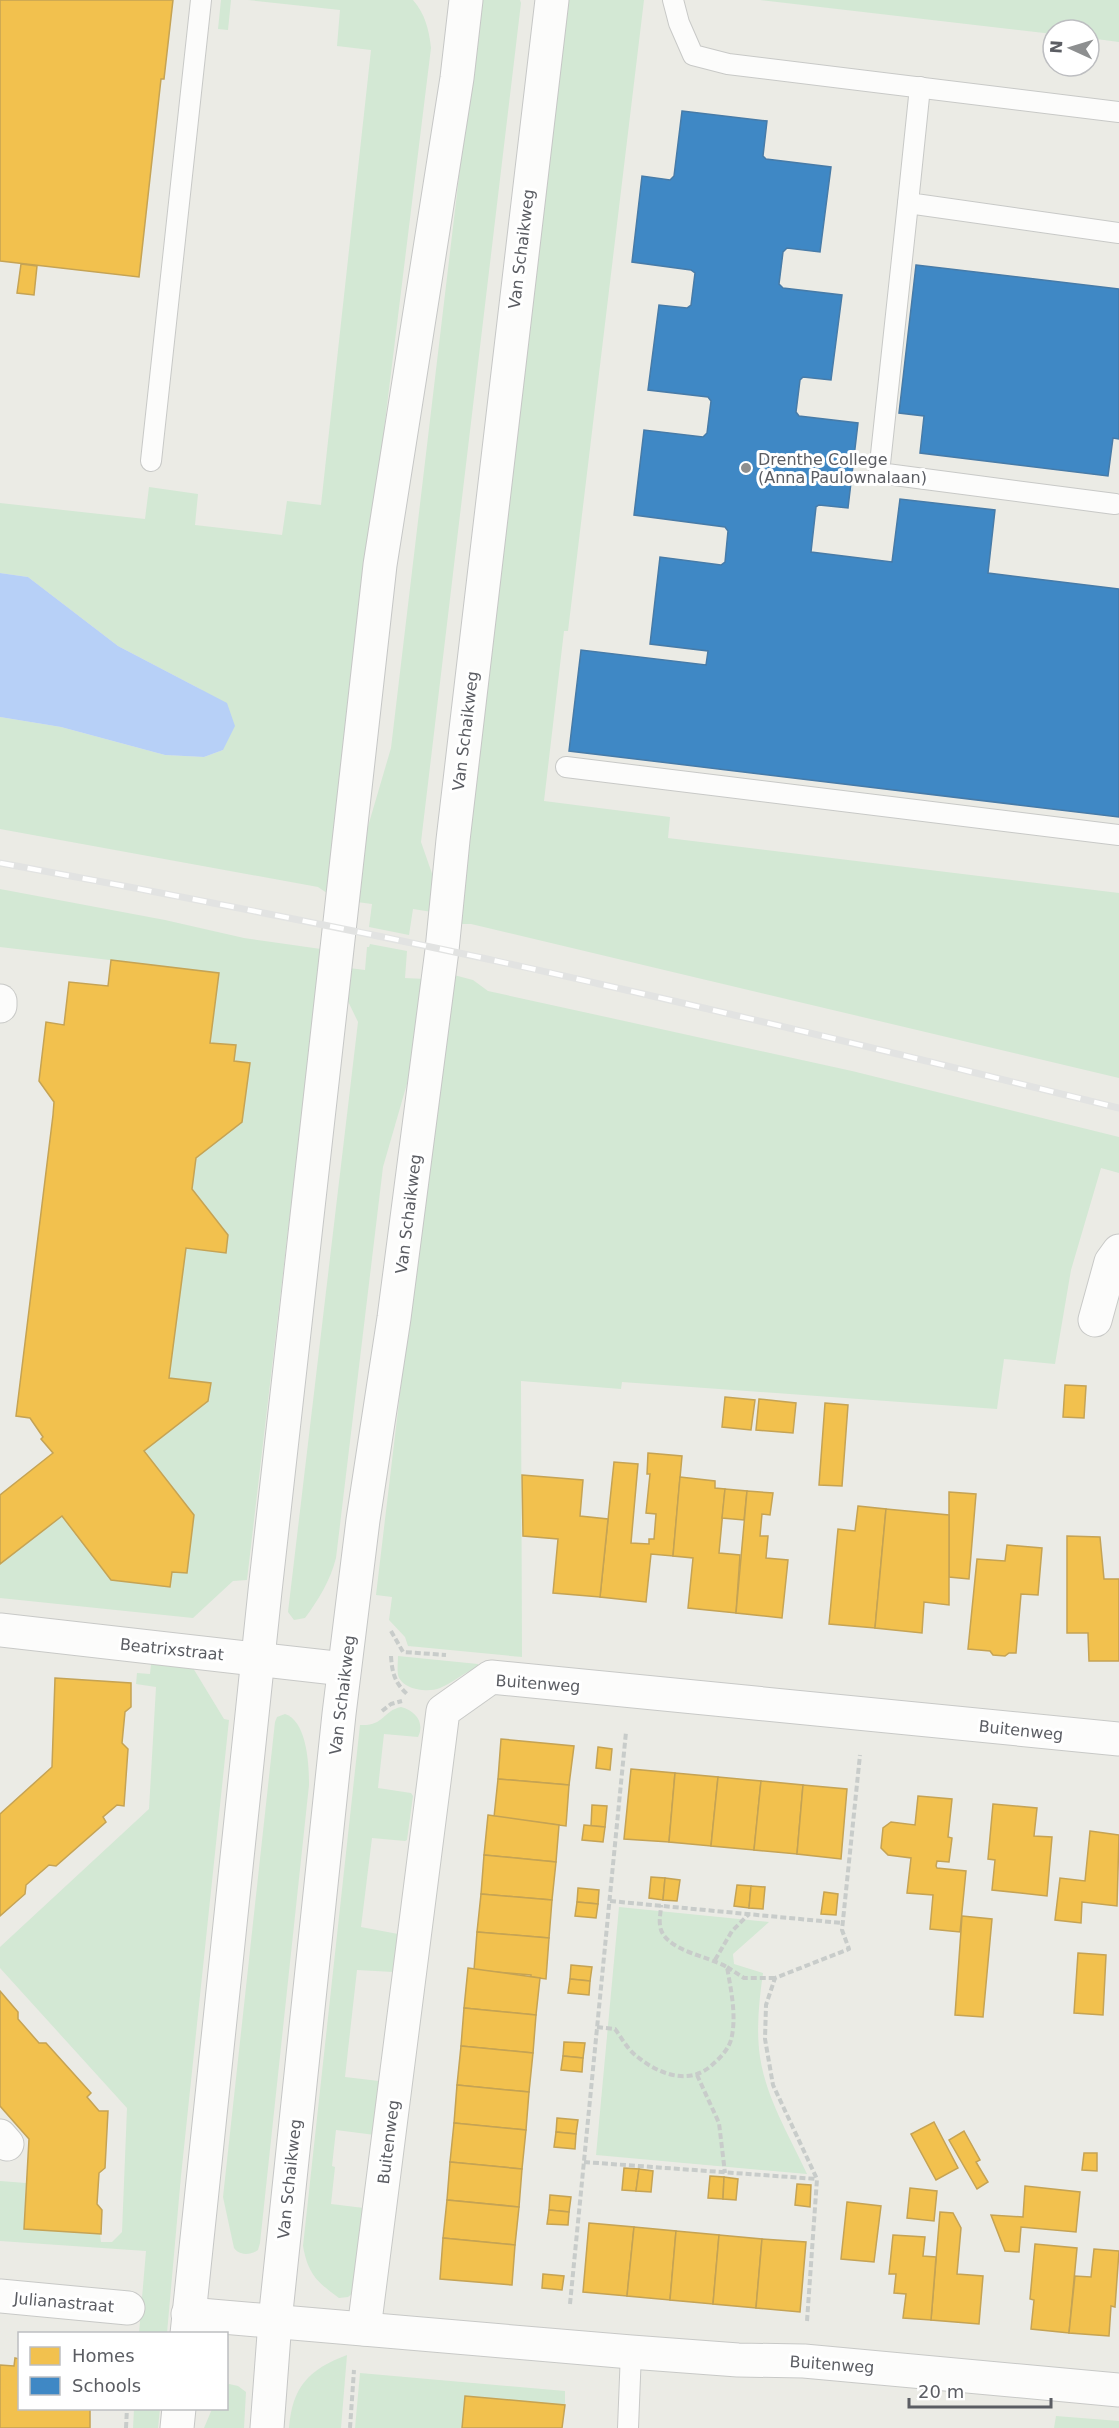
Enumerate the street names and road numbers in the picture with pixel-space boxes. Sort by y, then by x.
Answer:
street label: Van Schaikweg [505,188,538,310]
street label: Van Schaikweg [449,670,482,792]
street label: Van Schaikweg [392,1153,425,1275]
street label: Van Schaikweg [326,1634,359,1756]
street label: Beatrixstraat [119,1635,225,1664]
street label: Buitenweg [495,1671,581,1696]
street label: Buitenweg [978,1717,1064,1744]
street label: Buitenweg [374,2099,403,2185]
street label: Van Schaikweg [274,2118,305,2240]
street label: Julianastraat [12,2289,115,2316]
street label: Buitenweg [789,2352,875,2377]

